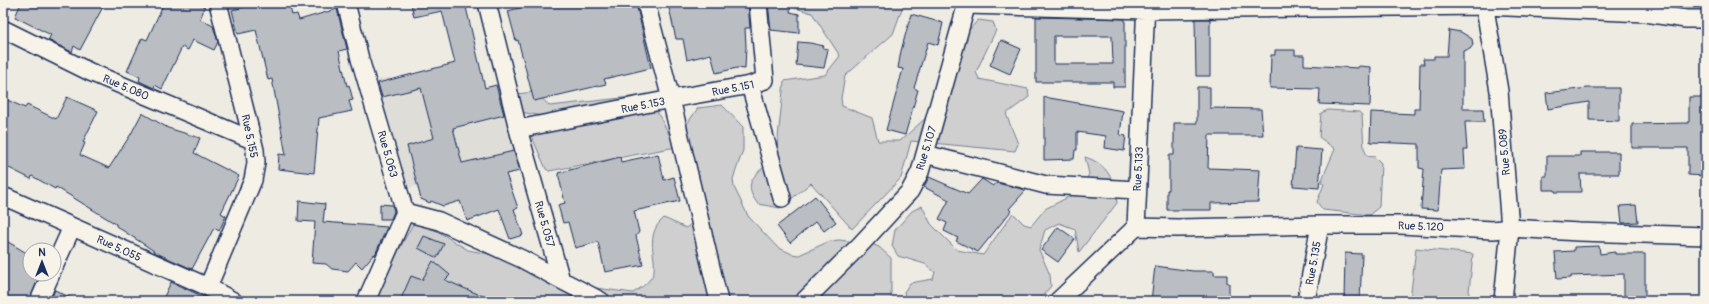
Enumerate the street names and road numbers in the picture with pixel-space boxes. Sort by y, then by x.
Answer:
street label: Rue 5.080 [101,72,151,103]
street label: Rue 5.151 [711,78,755,99]
street label: Rue 5.153 [620,95,666,116]
street label: Rue 5.155 [239,113,260,159]
street label: Rue 5.107 [914,124,939,172]
street label: Rue 5.089 [1496,128,1513,176]
street label: Rue 5.063 [375,129,400,179]
street label: Rue 5.133 [1131,146,1146,192]
street label: Rue 5.057 [532,200,557,249]
street label: Rue 5.120 [1398,219,1444,234]
street label: Rue 5.055 [94,233,143,264]
street label: Rue 5.135 [1303,240,1324,286]

